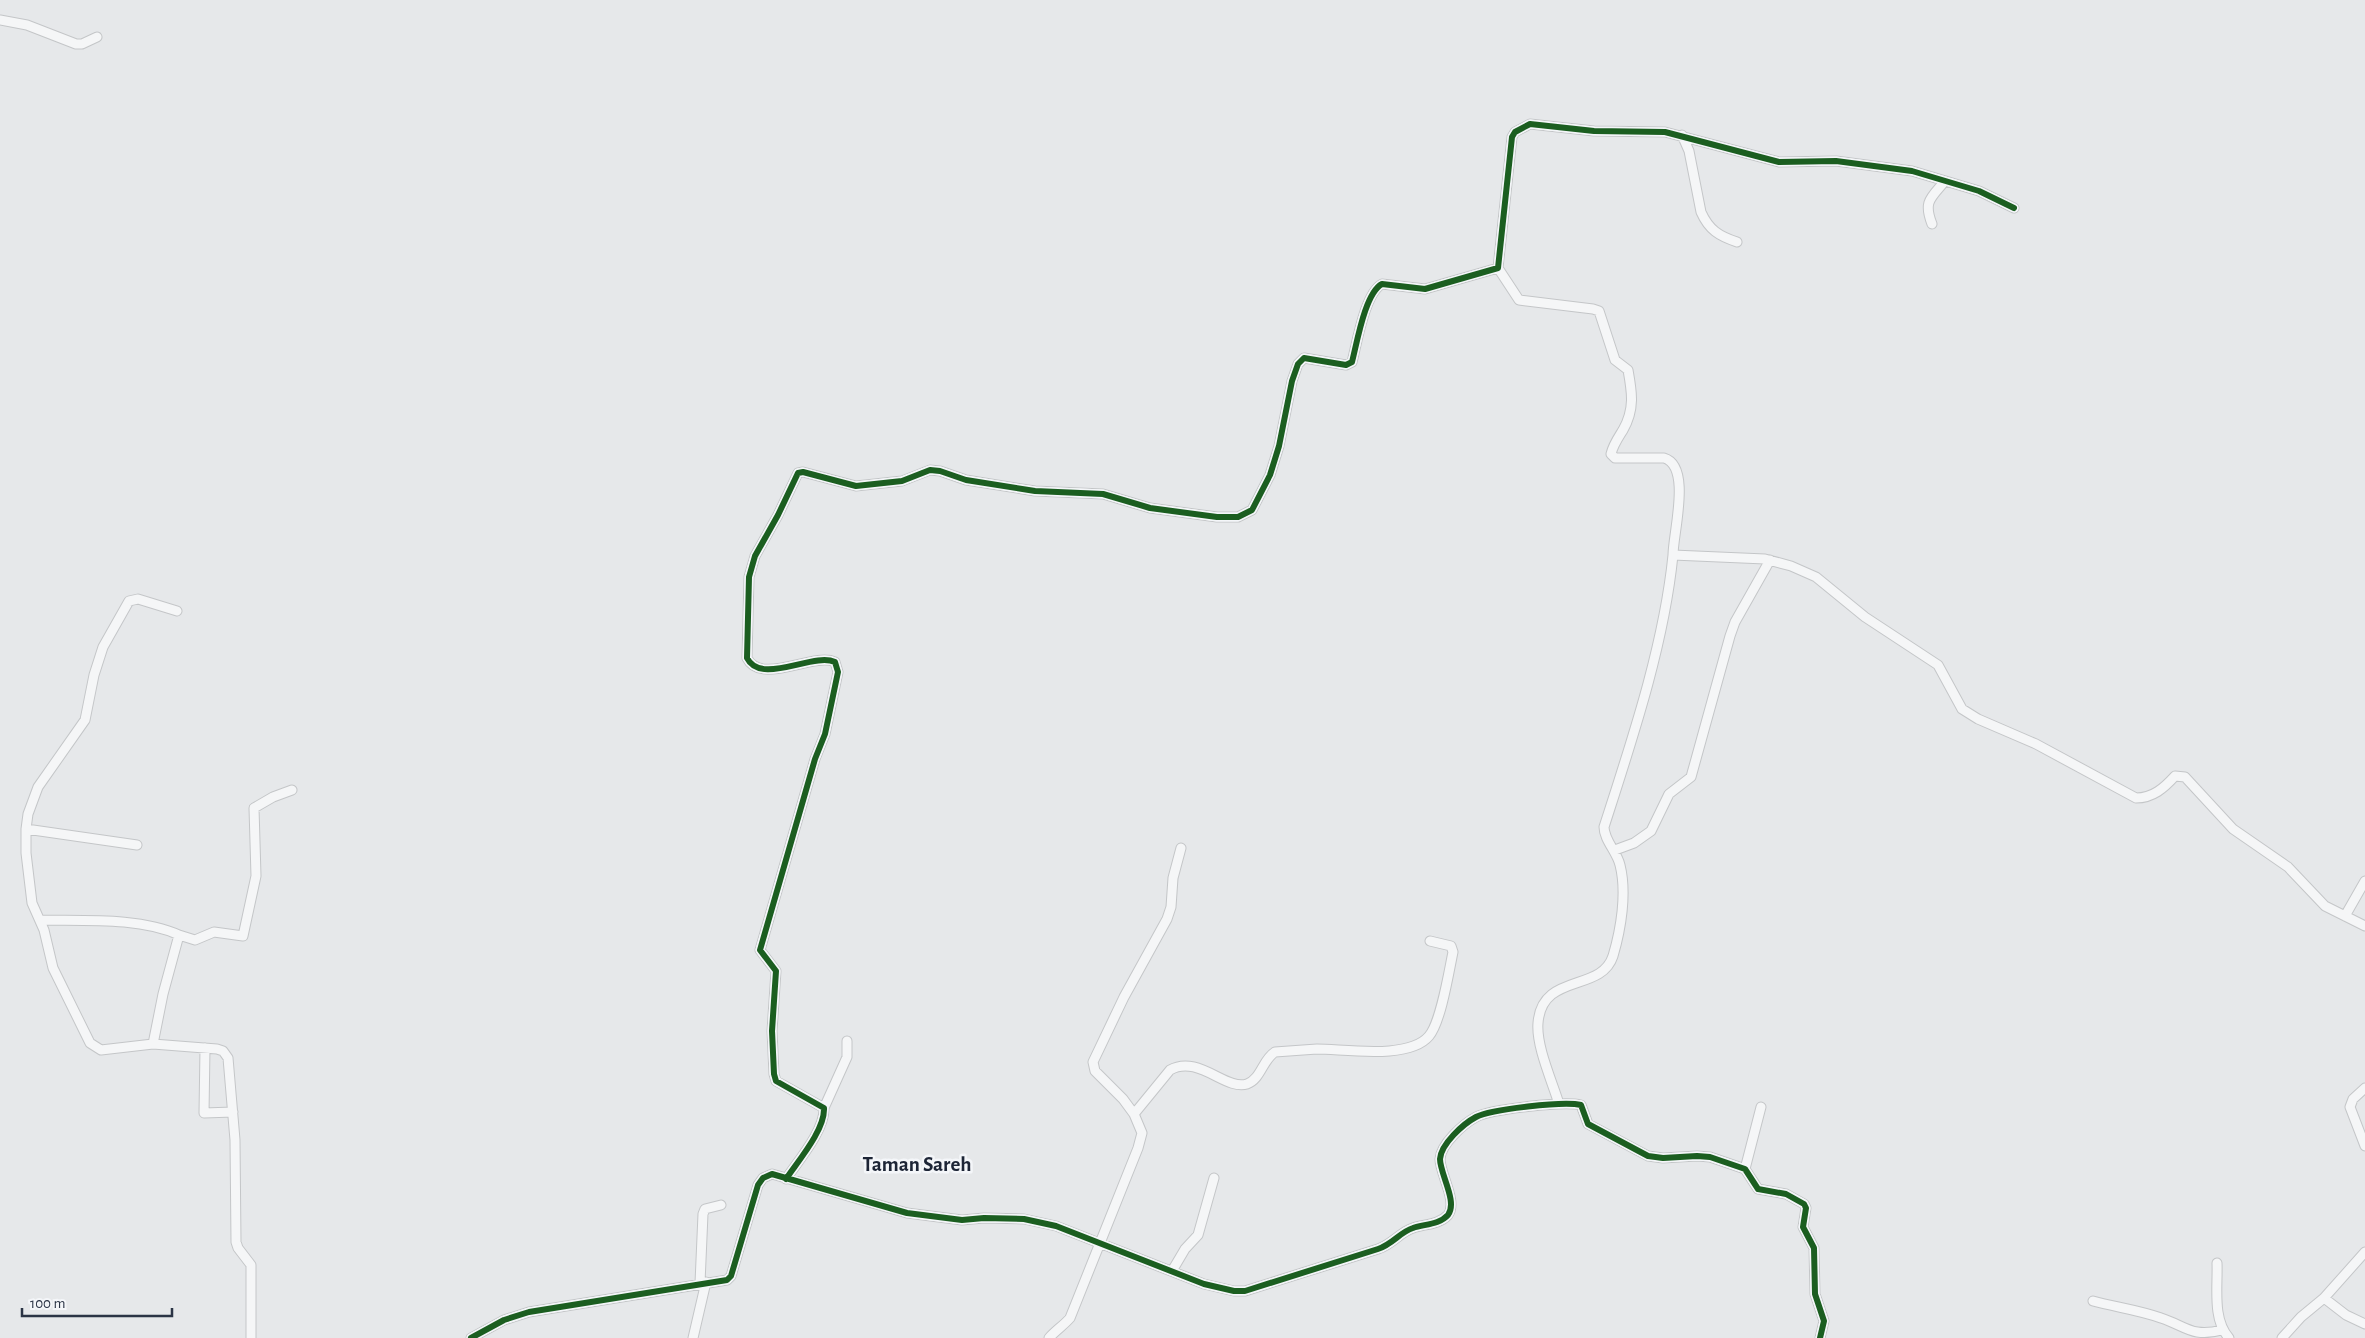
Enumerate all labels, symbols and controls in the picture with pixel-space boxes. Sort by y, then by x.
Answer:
district label: Taman Sareh [863,1154,971,1175]
scale bar [22,1286,172,1318]
text: 100 m [30,1296,65,1311]

